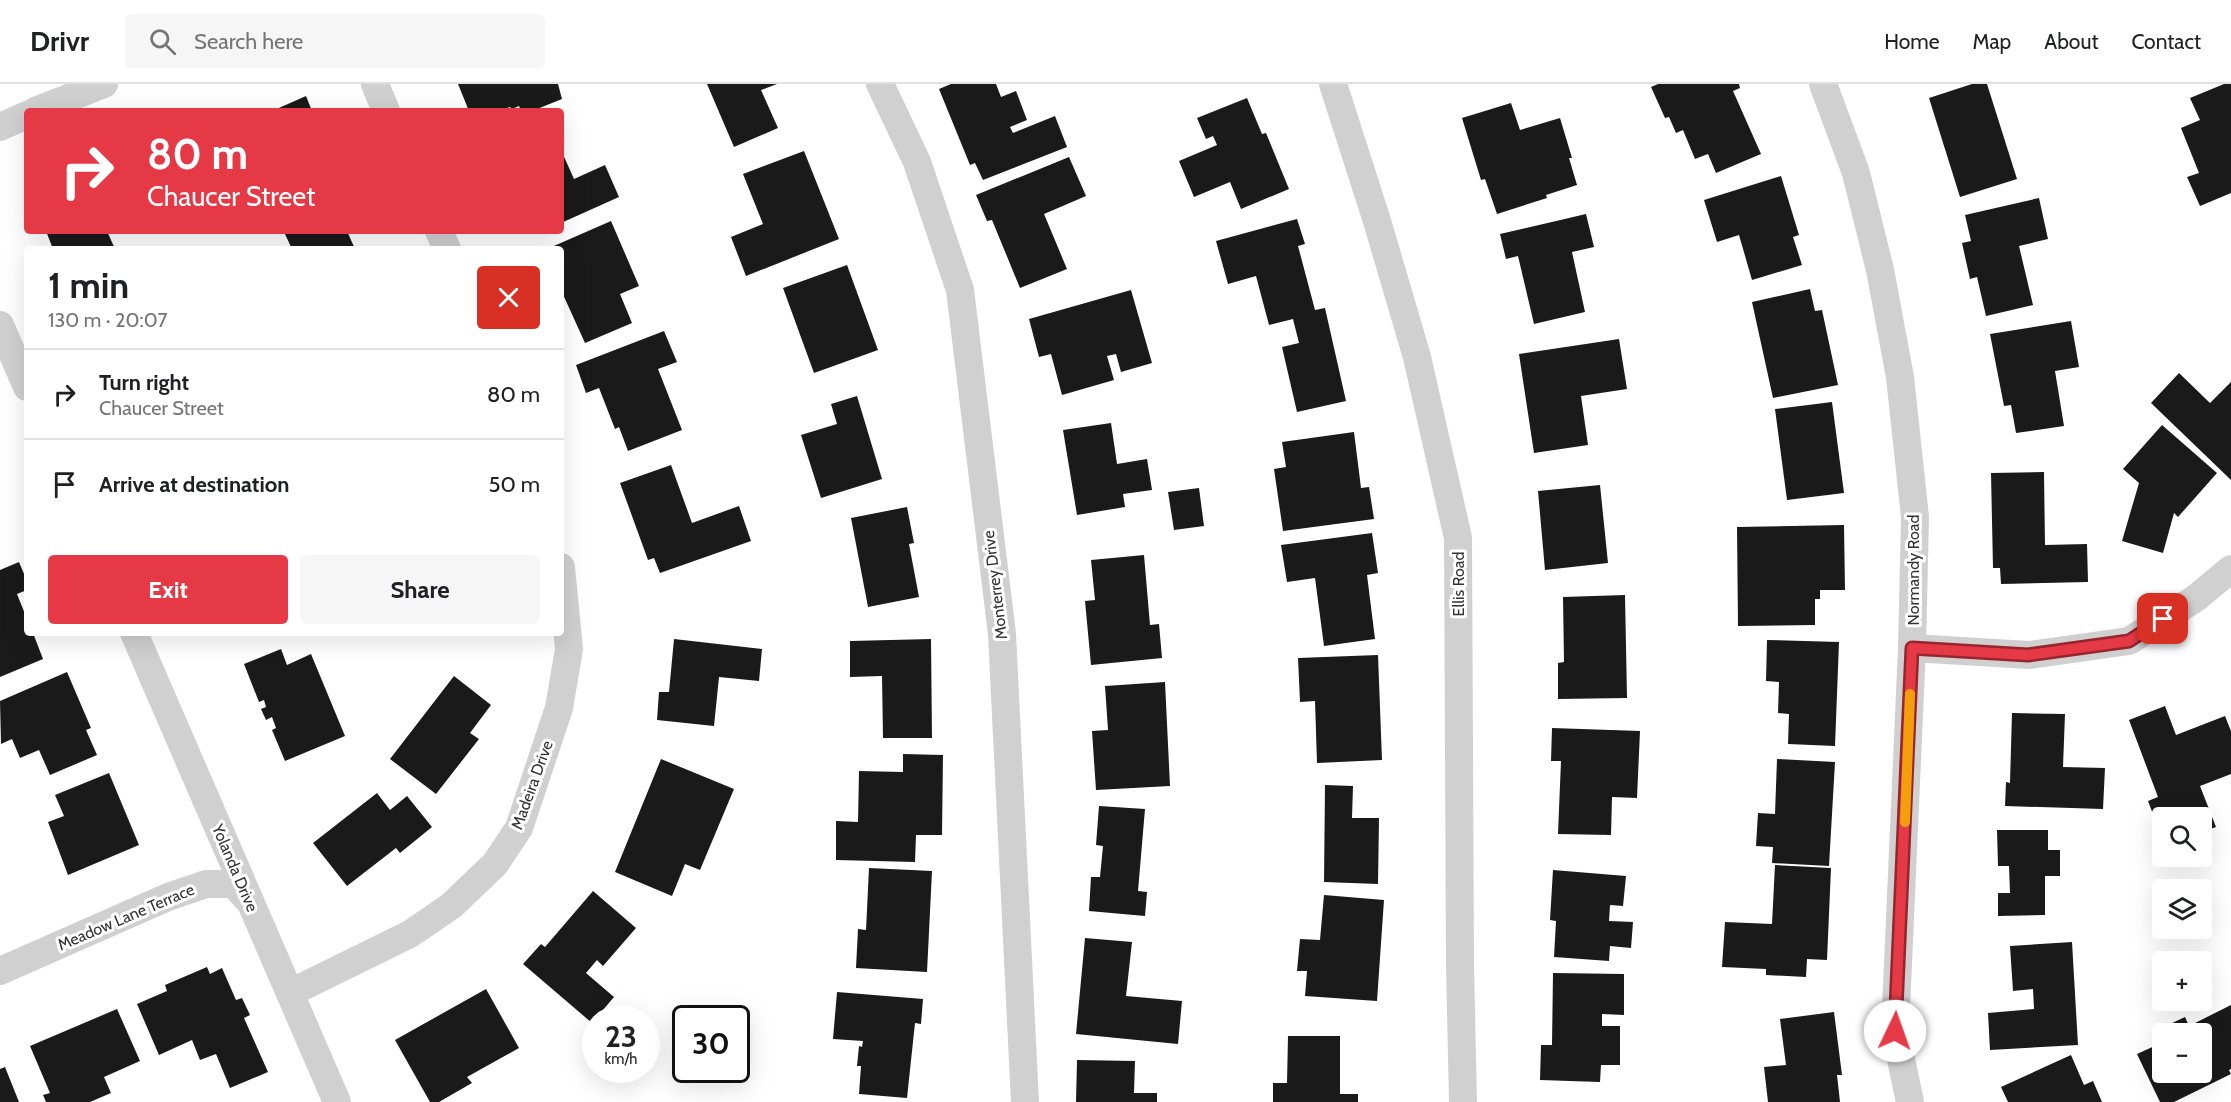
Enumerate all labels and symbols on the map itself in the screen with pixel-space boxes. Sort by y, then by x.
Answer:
street label: Normandy Road [1904,515,1923,625]
street label: Monterrey Drive [979,529,1011,641]
street label: Ellis Road [1449,552,1468,616]
pin [2137,593,2188,644]
street label: Madeira Drive [507,738,557,832]
street label: Yolanda Drive [208,821,262,915]
street label: Meadow Lane Terrace [55,880,197,954]
position arrow [1863,999,1927,1063]
speed limit sign: 30 [672,1005,750,1083]

